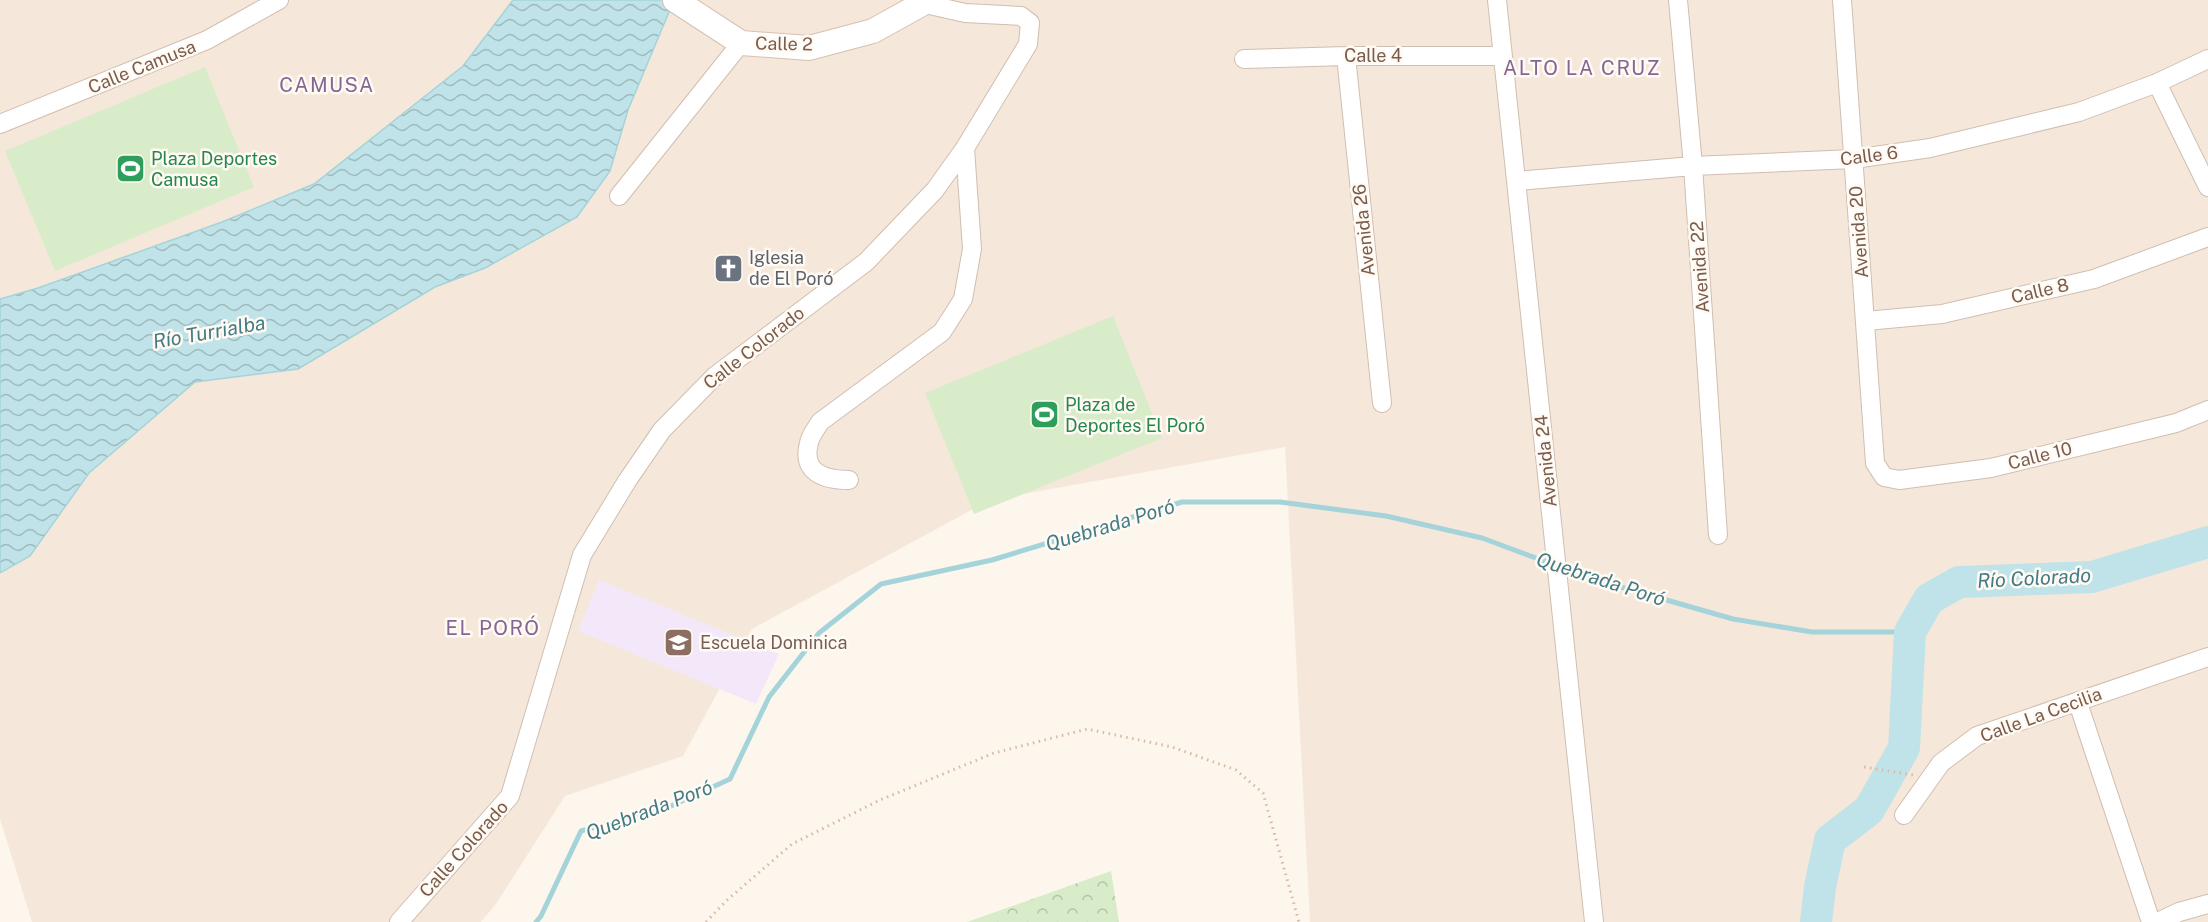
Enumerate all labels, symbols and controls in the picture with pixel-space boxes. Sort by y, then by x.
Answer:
street label: Calle 2 [755,32,813,55]
street label: Calle Camusa [85,35,199,98]
street label: Calle 4 [1344,45,1402,66]
district label: ALTO LA CRUZ [1503,56,1661,80]
district label: CAMUSA [279,73,375,97]
street label: Calle 6 [1839,142,1899,169]
place label: Plaza Deportes Camusa [151,148,277,190]
sports icon: Plaza Deportes Camusa [114,153,146,185]
street label: Avenida 26 [1348,183,1379,277]
street label: Avenida 20 [1845,185,1872,279]
street label: Avenida 22 [1686,220,1713,314]
place label: Iglesia de El Poró [749,247,834,289]
church icon: Iglesia de El Poró [712,252,744,284]
street label: Calle 8 [2009,274,2071,307]
street label: Calle Colorado [699,302,808,393]
water label: Río Turrialba [151,310,267,354]
place label: Plaza de Deportes El Poró [1065,394,1205,436]
sports icon: Plaza de Deportes El Poró [1028,399,1060,431]
street label: Avenida 24 [1530,414,1561,508]
street label: Calle 10 [2006,437,2074,474]
water label: Quebrada Poró [1042,494,1178,556]
water label: Quebrada Poró [1533,547,1669,611]
water label: Río Colorado [1976,563,2092,593]
district label: EL PORÓ [446,615,540,640]
school or university icon: Escuela Dominica [663,627,695,659]
place label: Escuela Dominica [700,632,847,653]
street label: Calle La Cecilia [1977,683,2105,746]
water label: Quebrada Poró [582,775,716,845]
street label: Calle Colorado [415,796,512,901]

